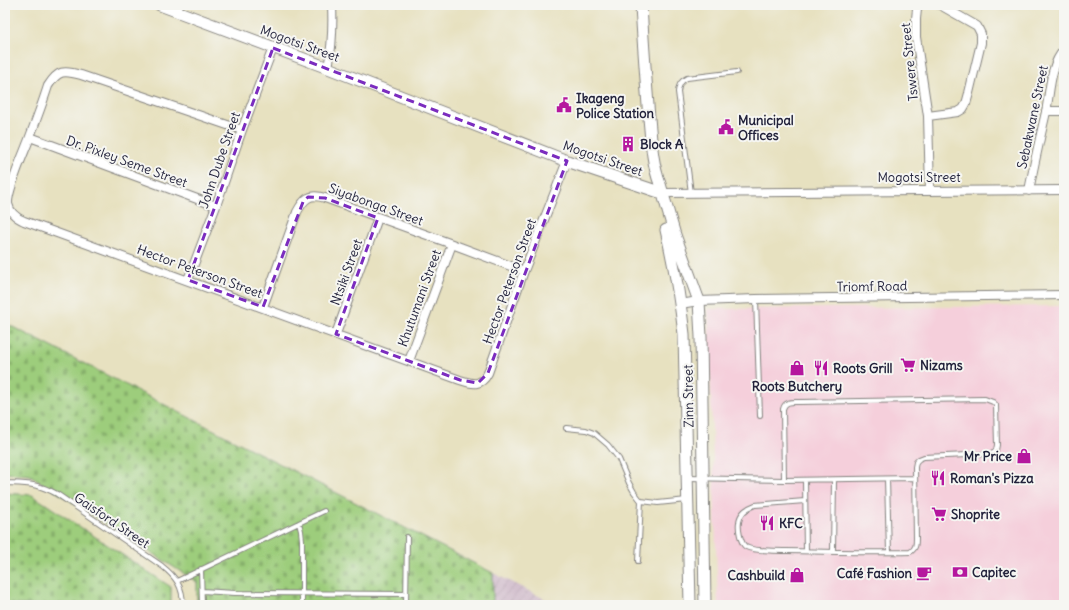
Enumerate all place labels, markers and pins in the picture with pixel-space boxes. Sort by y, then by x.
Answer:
place label: Ikageng Police Station [576,90,655,122]
public building icon: Ikageng Police Station [555,96,573,114]
place label: Municipal Offices [738,112,794,144]
public building icon: Municipal Offices [717,118,735,136]
building icon: Block A [619,135,637,153]
place label: Block A [640,136,684,153]
supermarket icon: Nizams [899,356,917,374]
place label: Nizams [920,357,963,374]
shop icon: Roots Butchery [788,359,806,377]
restaurant icon: Roots Grill [812,359,830,377]
place label: Roots Grill [833,360,893,377]
place label: Roots Butchery [752,378,842,395]
shop icon: Mr Price [1015,447,1033,465]
place label: Mr Price [964,448,1012,465]
restaurant icon: Roman's Pizza [929,469,947,487]
place label: Roman's Pizza [950,470,1034,487]
supermarket icon: Shoprite [930,505,948,523]
place label: Shoprite [951,506,1000,523]
restaurant icon: KFC [758,514,776,532]
place label: KFC [779,515,803,532]
bank icon: Capitec [951,563,969,581]
cafe icon: Café Fashion [915,564,933,582]
place label: Capitec [972,564,1016,581]
place label: Café Fashion [837,565,912,582]
shop icon: Cashbuild [788,566,806,584]
place label: Cashbuild [727,567,785,584]

